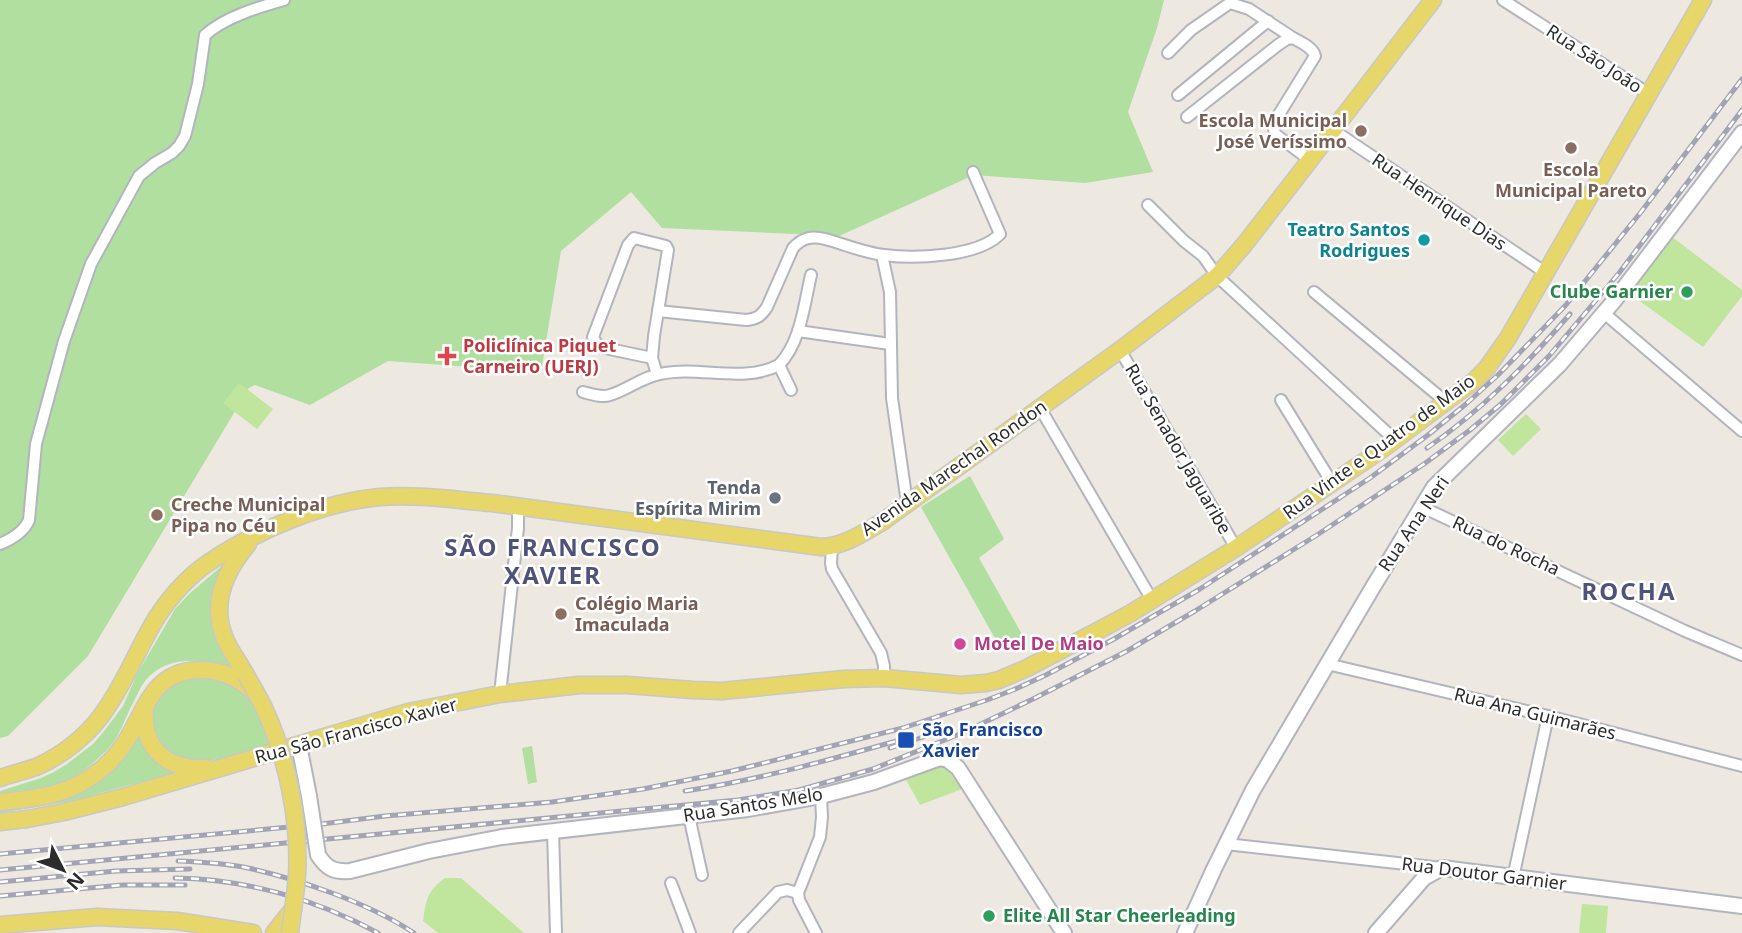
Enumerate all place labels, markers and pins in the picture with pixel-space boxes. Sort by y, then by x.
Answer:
place label: Escola Municipal José Veríssimo [1199,108,1347,153]
marker: Escola Municipal José Veríssimo [1353,123,1369,139]
marker: Escola Municipal Pareto [1563,140,1579,156]
place label: Escola Municipal Pareto [1495,157,1647,202]
place label: Teatro Santos Rodrigues [1287,217,1410,262]
marker: Teatro Santos Rodrigues [1416,232,1432,248]
place label: Clube Garnier [1550,279,1673,303]
marker: Clube Garnier [1679,284,1695,300]
place label: Policlínica Piquet Carneiro (UERJ) [463,333,616,378]
marker: Policlínica Piquet Carneiro (UERJ) [437,346,457,366]
place label: Tenda Espírita Mirim [635,475,761,520]
marker: Tenda Espírita Mirim [767,490,783,506]
place label: Creche Municipal Pipa no Céu [171,492,325,537]
marker: Creche Municipal Pipa no Céu [149,507,165,523]
place label: Colégio Maria Imaculada [575,591,699,636]
marker: Colégio Maria Imaculada [553,606,569,622]
place label: Motel De Maio [974,631,1104,655]
marker: Motel De Maio [952,636,968,652]
place label: São Francisco Xavier [922,717,1043,762]
marker: São Francisco Xavier [896,730,916,750]
place label: Elite All Star Cheerleading [1003,903,1236,927]
marker: Elite All Star Cheerleading [981,908,997,924]

